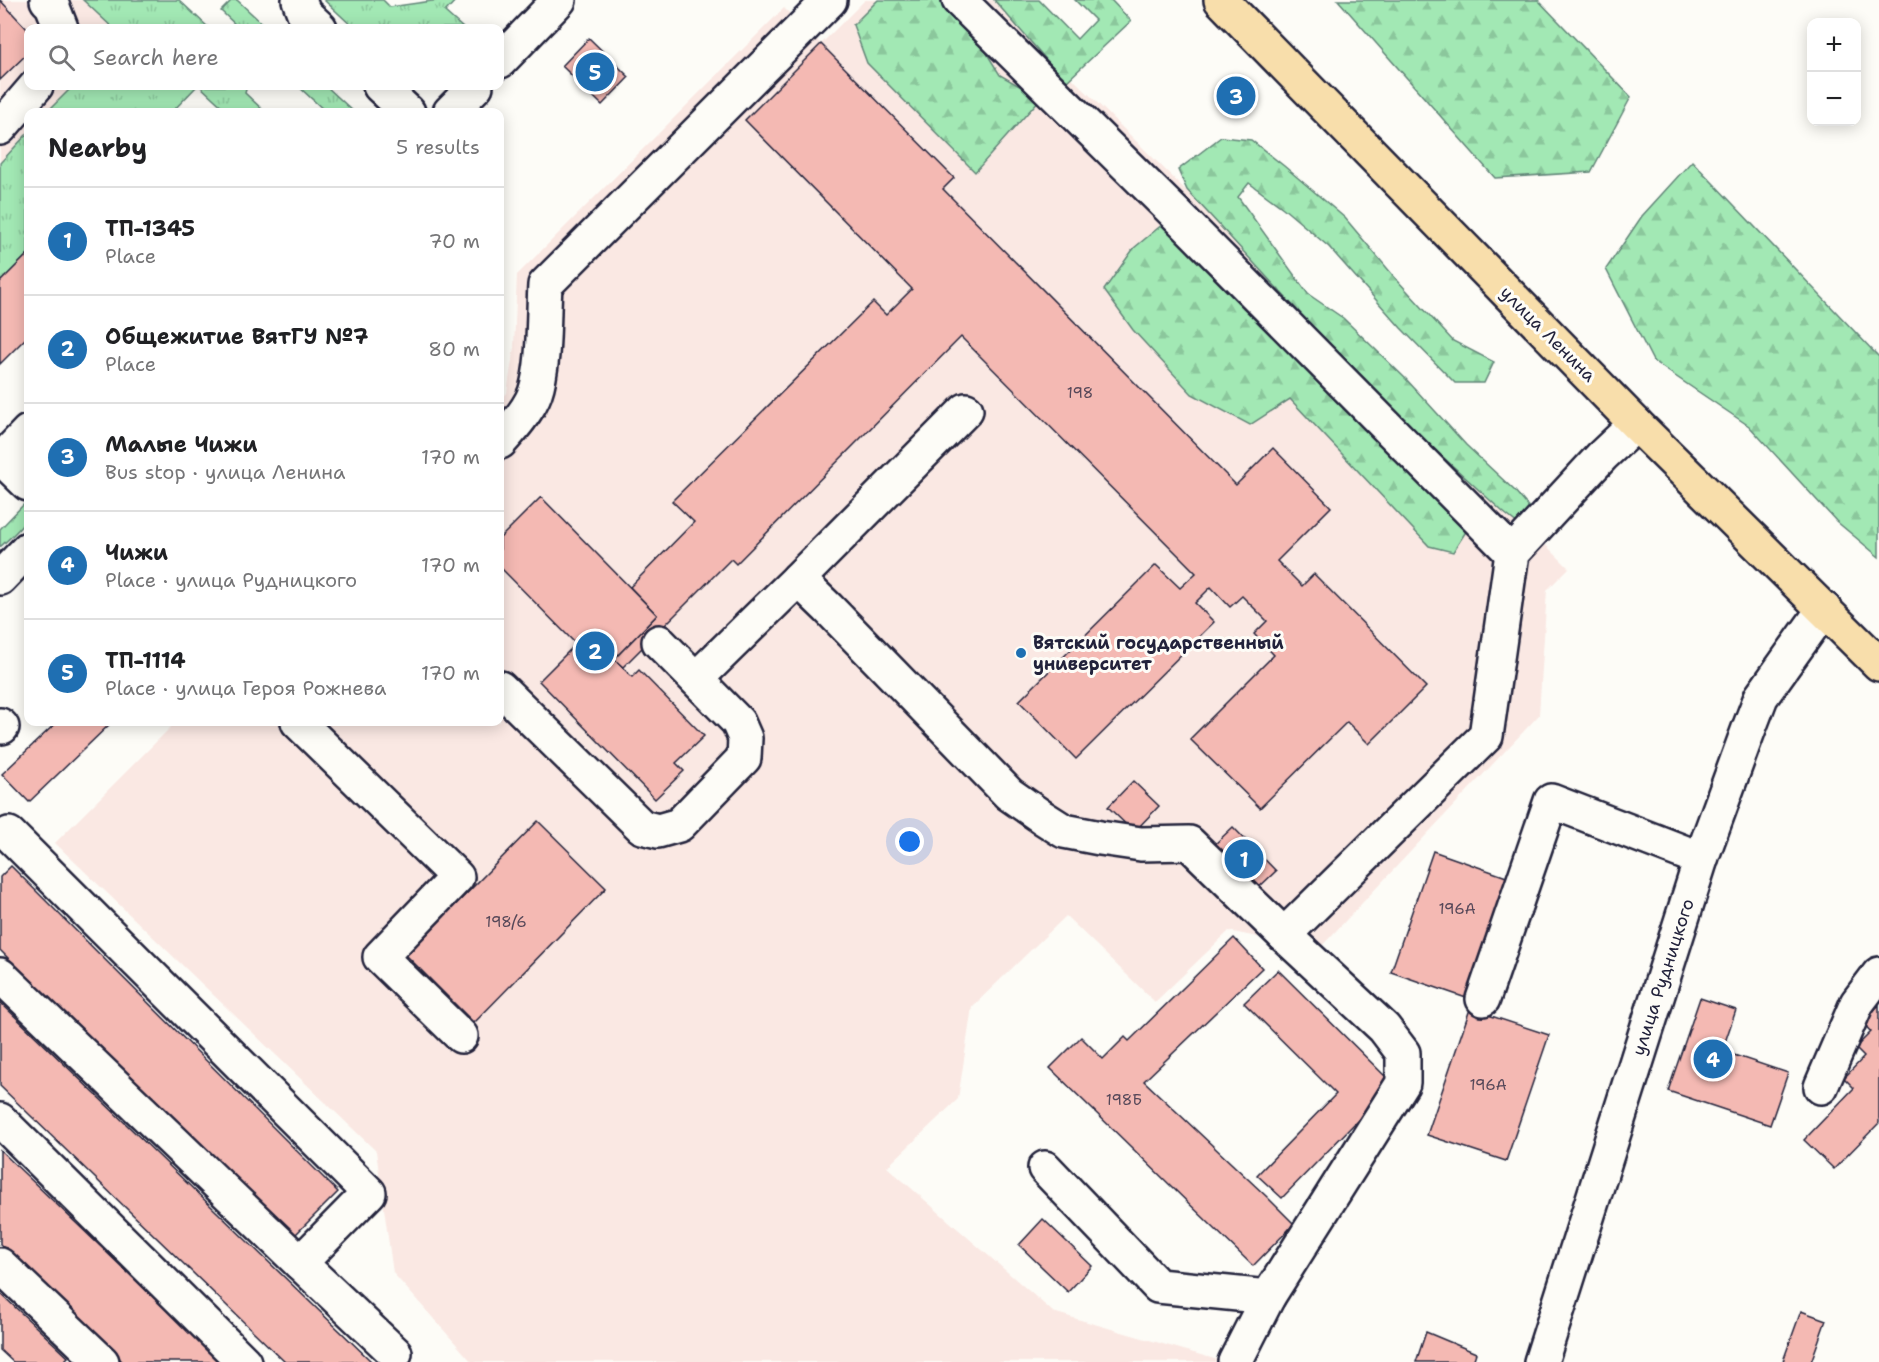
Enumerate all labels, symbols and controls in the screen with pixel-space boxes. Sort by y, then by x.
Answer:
map controls [1807,18,1861,126]
button: + [1807,18,1861,72]
search box [24,24,504,90]
icon: search [45,41,78,74]
text: Search here [93,43,219,72]
pin: 5 [576,50,614,94]
button: − [1807,72,1861,126]
pin: 3 [1216,74,1256,118]
text: Nearby [48,130,147,165]
text: 5 results [396,134,480,160]
text: ТП-1345 [105,214,195,243]
text: 1 [63,228,72,254]
text: 70 m [428,228,480,254]
text: Place [105,243,156,269]
street label: улица Ленина [1495,281,1601,387]
text: Общежитие ВятГУ №7 [105,322,368,351]
text: 2 [61,336,75,362]
text: 80 m [428,336,480,362]
text: Place [105,351,156,377]
house number: 198 [1067,383,1093,403]
text: Малые Чижи [105,430,257,459]
text: 3 [61,444,75,470]
text: 170 m [421,444,480,470]
text: Bus stop · улица Ленина [105,459,345,485]
text: Чижи [105,538,168,567]
text: 4 [61,552,75,578]
text: 170 m [421,552,480,578]
text: Place · улица Рудницкого [105,567,357,593]
pin: 2 [576,628,614,674]
place label: Вятский государственный университет [1033,631,1284,676]
text: ТП-1114 [105,646,186,675]
marker: Вятский государственный университет [1014,646,1028,660]
text: 5 [61,660,74,686]
text: 170 m [421,660,480,686]
text: Place · улица Героя Рожнева [105,675,387,701]
your location [895,827,924,856]
pin: 1 [1224,836,1264,882]
street label: улица Рудницкого [1626,895,1700,1059]
house number: 196А [1438,899,1476,919]
house number: 198/6 [485,912,527,932]
pin: 4 [1694,1036,1732,1082]
house number: 196А [1469,1075,1507,1095]
house number: 198Б [1106,1090,1142,1110]

